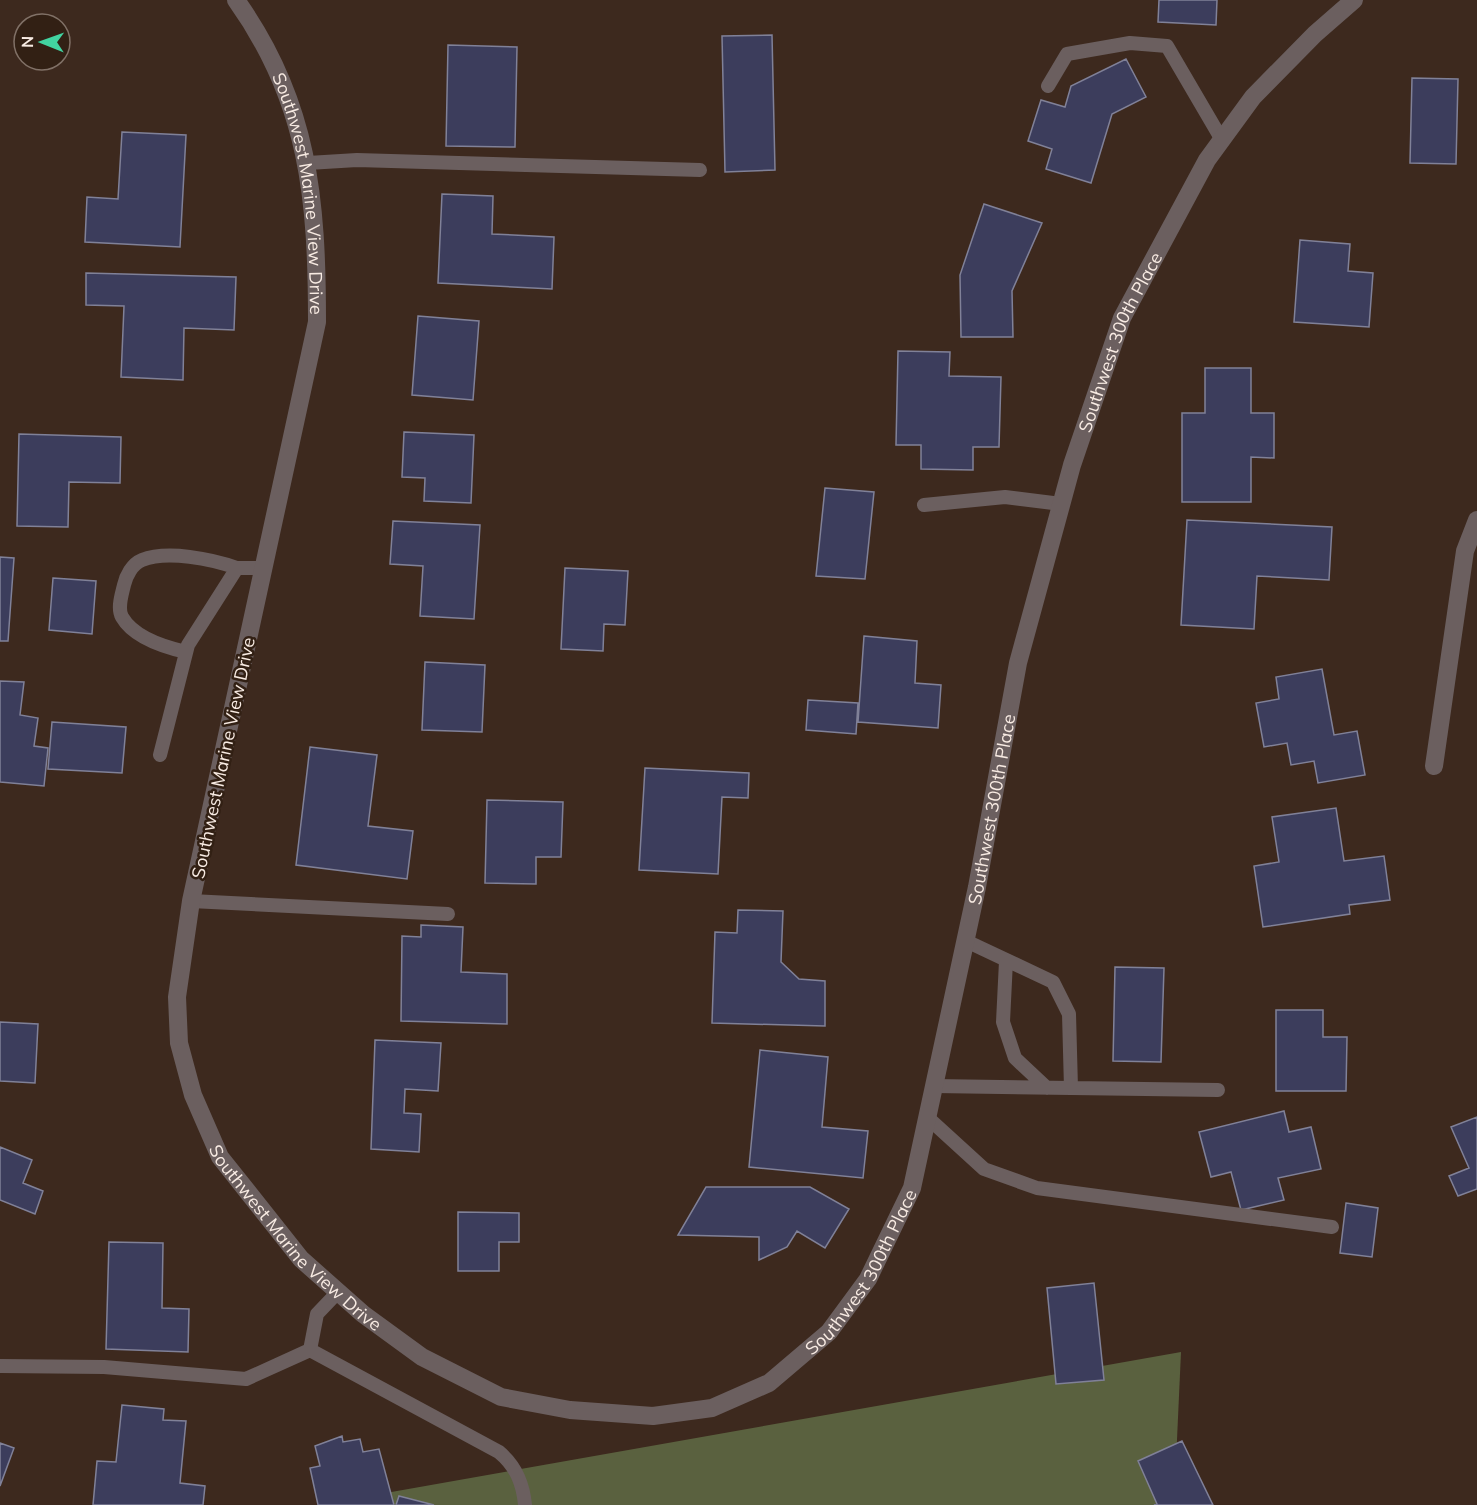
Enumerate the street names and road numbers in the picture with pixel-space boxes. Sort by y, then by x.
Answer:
street label: Southwest Marine View Drive [268,69,328,315]
street label: Southwest 300th Place [1073,248,1167,435]
street label: Southwest Marine View Drive [186,635,260,881]
street label: Southwest 300th Place [962,712,1020,907]
street label: Southwest Marine View Drive [204,1141,386,1335]
street label: Southwest 300th Place [800,1185,921,1359]

